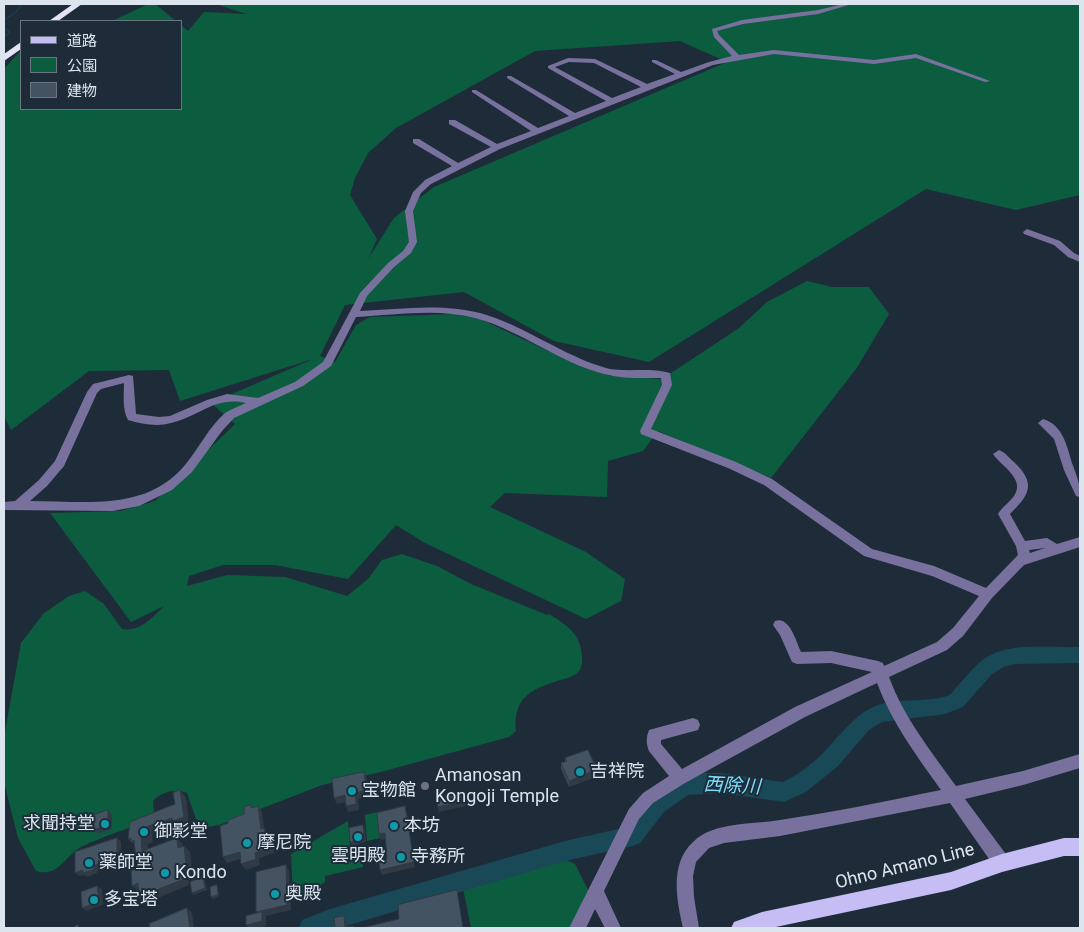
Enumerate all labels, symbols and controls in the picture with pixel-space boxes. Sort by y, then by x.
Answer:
legend [20,20,182,110]
text: 道路 [67,32,97,50]
text: 公園 [67,57,97,75]
text: 建物 [67,82,97,100]
place label: 吉祥院 [590,761,644,783]
place label: Amanosan Kongoji Temple [435,765,559,808]
marker: 吉祥院 [574,766,586,778]
water label: 西除川 [703,774,761,800]
place label: 宝物館 [362,780,416,802]
marker: Amanosan Kongoji Temple [419,780,431,792]
marker: 宝物館 [346,785,358,797]
place label: 求聞持堂 [23,813,95,835]
place label: 本坊 [404,815,440,837]
marker: 求聞持堂 [99,818,111,830]
marker: 本坊 [388,820,400,832]
place label: 御影堂 [154,821,208,843]
marker: 御影堂 [138,826,150,838]
marker: 雲明殿 [352,831,364,843]
place label: 摩尼院 [257,832,311,854]
marker: 摩尼院 [241,837,253,849]
street label: Ohno Amano Line [833,839,977,895]
place label: 雲明殿 [331,845,385,867]
place label: 寺務所 [411,846,465,868]
marker: 寺務所 [395,851,407,863]
place label: 薬師堂 [99,852,153,874]
marker: 薬師堂 [83,857,95,869]
place label: Kondo [175,862,227,884]
marker: Kondo [159,867,171,879]
place label: 奥殿 [285,883,321,905]
marker: 奥殿 [269,888,281,900]
place label: 多宝塔 [104,889,158,911]
marker: 多宝塔 [88,894,100,906]

